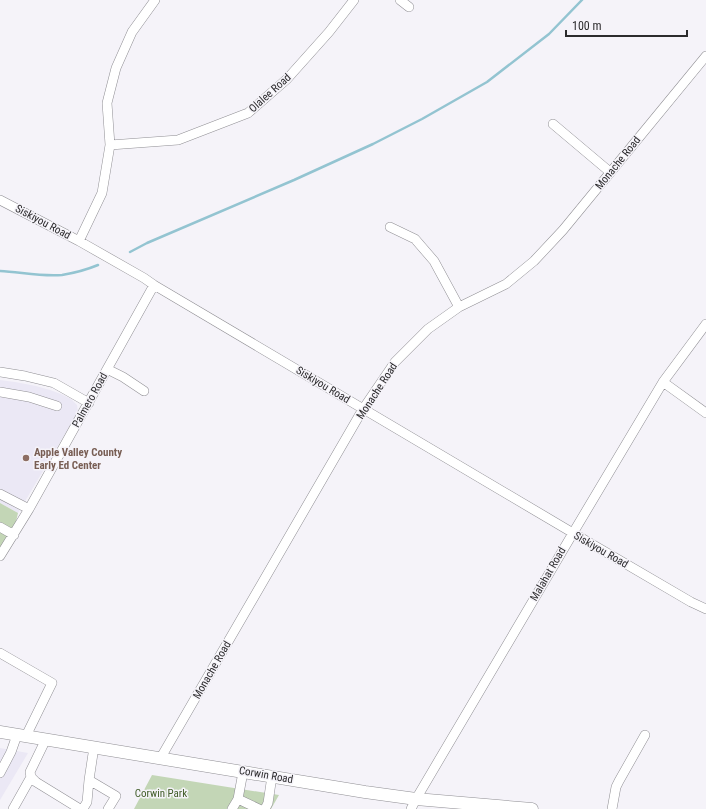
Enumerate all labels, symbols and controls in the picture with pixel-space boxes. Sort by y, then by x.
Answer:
scale bar [566,12,687,38]
text: 100 m [572,19,602,33]
street label: Olalee Road [246,71,294,115]
street label: Monache Road [593,134,643,192]
street label: Siskiyou Road [13,202,73,242]
street label: Monache Road [354,360,400,422]
street label: Siskiyou Road [294,364,352,406]
street label: Palmero Road [70,370,110,430]
place label: Apple Valley County Early Ed Center [34,446,122,472]
marker: Apple Valley County Early Ed Center [21,453,31,463]
street label: Siskiyou Road [571,529,631,571]
street label: Malahat Road [527,545,569,603]
street label: Monache Road [190,639,234,701]
street label: Corwin Road [238,764,294,786]
park label: Corwin Park [135,787,187,800]

